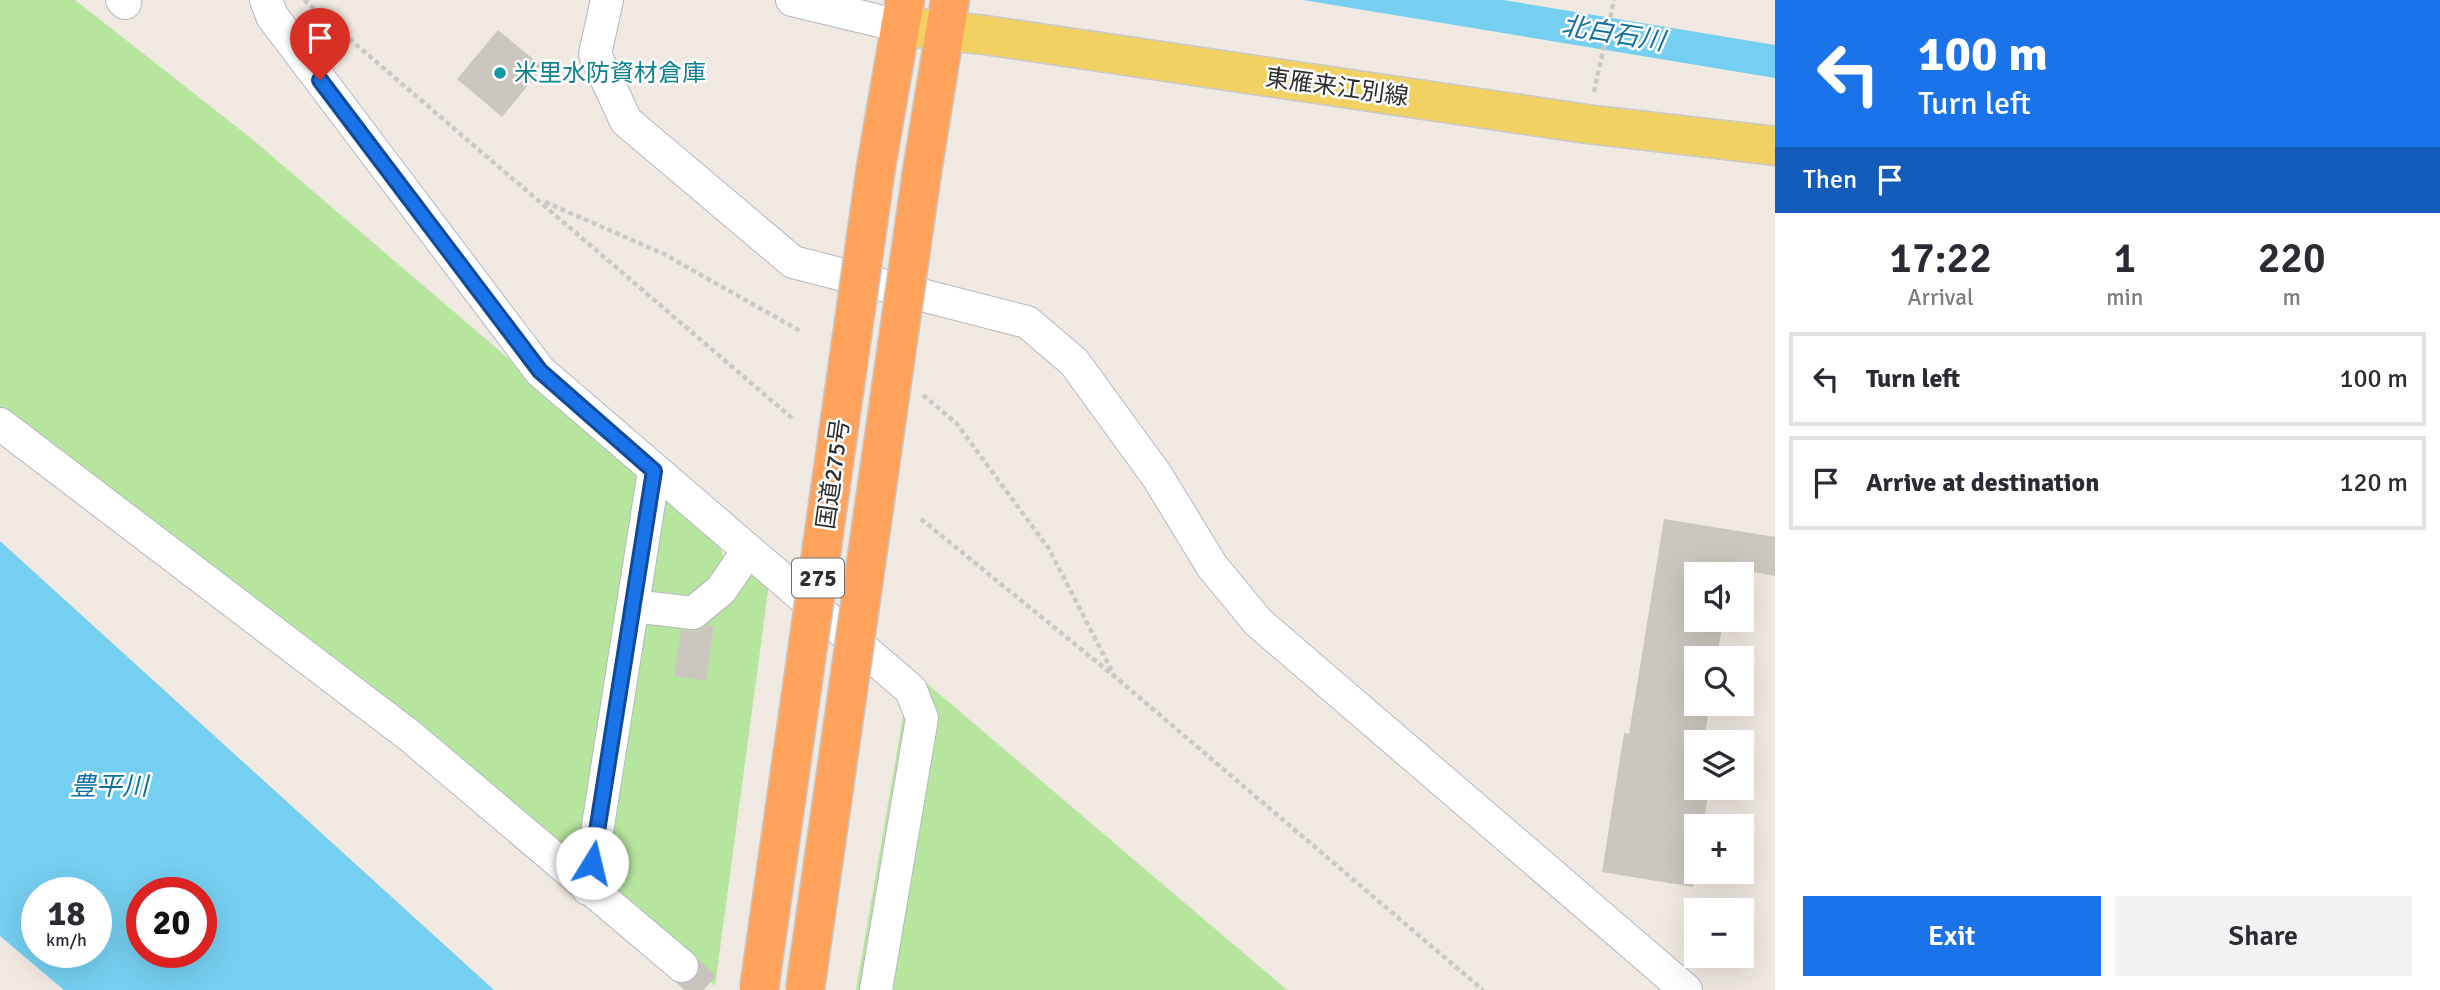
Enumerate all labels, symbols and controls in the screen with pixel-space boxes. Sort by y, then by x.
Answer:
pin [290,8,350,80]
water label: 北白石川 [1559,10,1670,58]
icon: arrive [301,19,339,57]
text: 100 m [1918,24,2048,84]
icon: left [1803,28,1894,119]
place label: 米里水防資材倉庫 [514,58,706,88]
street label: 東雁来江別線 [1264,62,1410,112]
marker: 米里水防資材倉庫 [492,65,508,81]
text: Turn left [1918,84,2031,123]
icon: arrive [1871,161,1909,199]
text: Then [1803,164,1857,196]
text: 17:22 [1889,233,1992,284]
text: 1 [2113,233,2136,284]
text: 220 [2258,233,2326,284]
text: Arrival [1907,283,1974,312]
text: min [2106,283,2143,312]
text: m [2282,283,2301,312]
icon: left [1807,360,1845,398]
text: Turn left [1866,363,1960,395]
text: 100 m [2339,363,2408,395]
street label: 国道275号 [810,417,856,531]
icon: arrive [1807,464,1845,502]
text: Arrive at destination [1866,467,2099,499]
text: 120 m [2339,467,2408,499]
road number: 275 [792,558,844,598]
map controls [1684,562,1754,968]
button: sound [1684,562,1754,632]
button: search [1684,646,1754,716]
button: layers [1684,730,1754,800]
water label: 豊平川 [70,771,151,803]
button: + [1684,814,1754,884]
position arrow [555,826,629,900]
speed limit sign: 20 [126,877,217,968]
text: 18 [48,892,85,935]
button: Exit [1803,896,2101,976]
button: Share [2115,896,2412,976]
button: − [1684,898,1754,968]
text: km/h [46,929,87,951]

